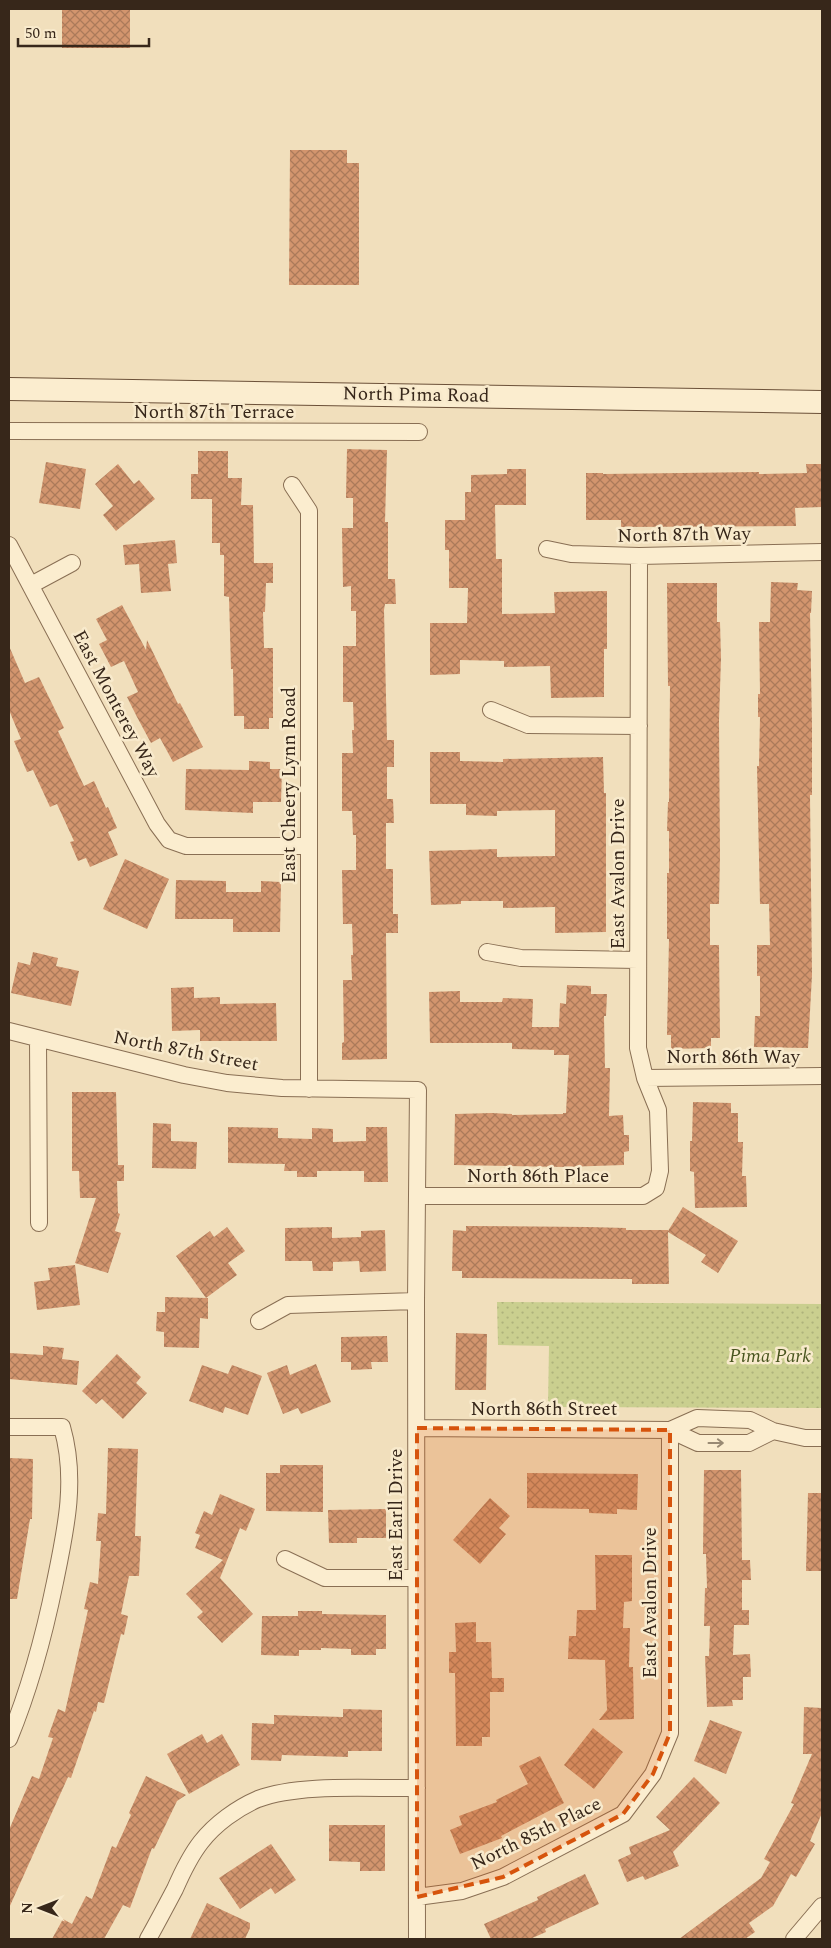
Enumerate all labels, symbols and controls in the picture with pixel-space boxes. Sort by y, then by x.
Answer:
scale bar [18,15,149,47]
text: 50 m [25,22,57,45]
street label: North Pima Road [342,379,490,411]
street label: North 87th Terrace [134,398,294,427]
street label: North 87th Way [617,519,752,551]
street label: East Monterey Way [65,625,168,784]
street label: East Cheery Lynn Road [275,687,304,883]
street label: East Avalon Drive [604,798,633,950]
street label: North 87th Street [111,1023,261,1079]
street label: North 86th Way [666,1043,801,1072]
street label: North 86th Place [467,1162,609,1191]
park label: Pima Park [729,1342,811,1371]
street label: North 86th Street [471,1395,618,1424]
one-way arrow [707,1438,723,1448]
street label: East Earll Drive [382,1449,411,1581]
street label: East Avalon Drive [636,1527,665,1679]
street label: North 85th Place [466,1790,606,1878]
north arrow [15,1883,65,1933]
text: N [17,1902,38,1914]

